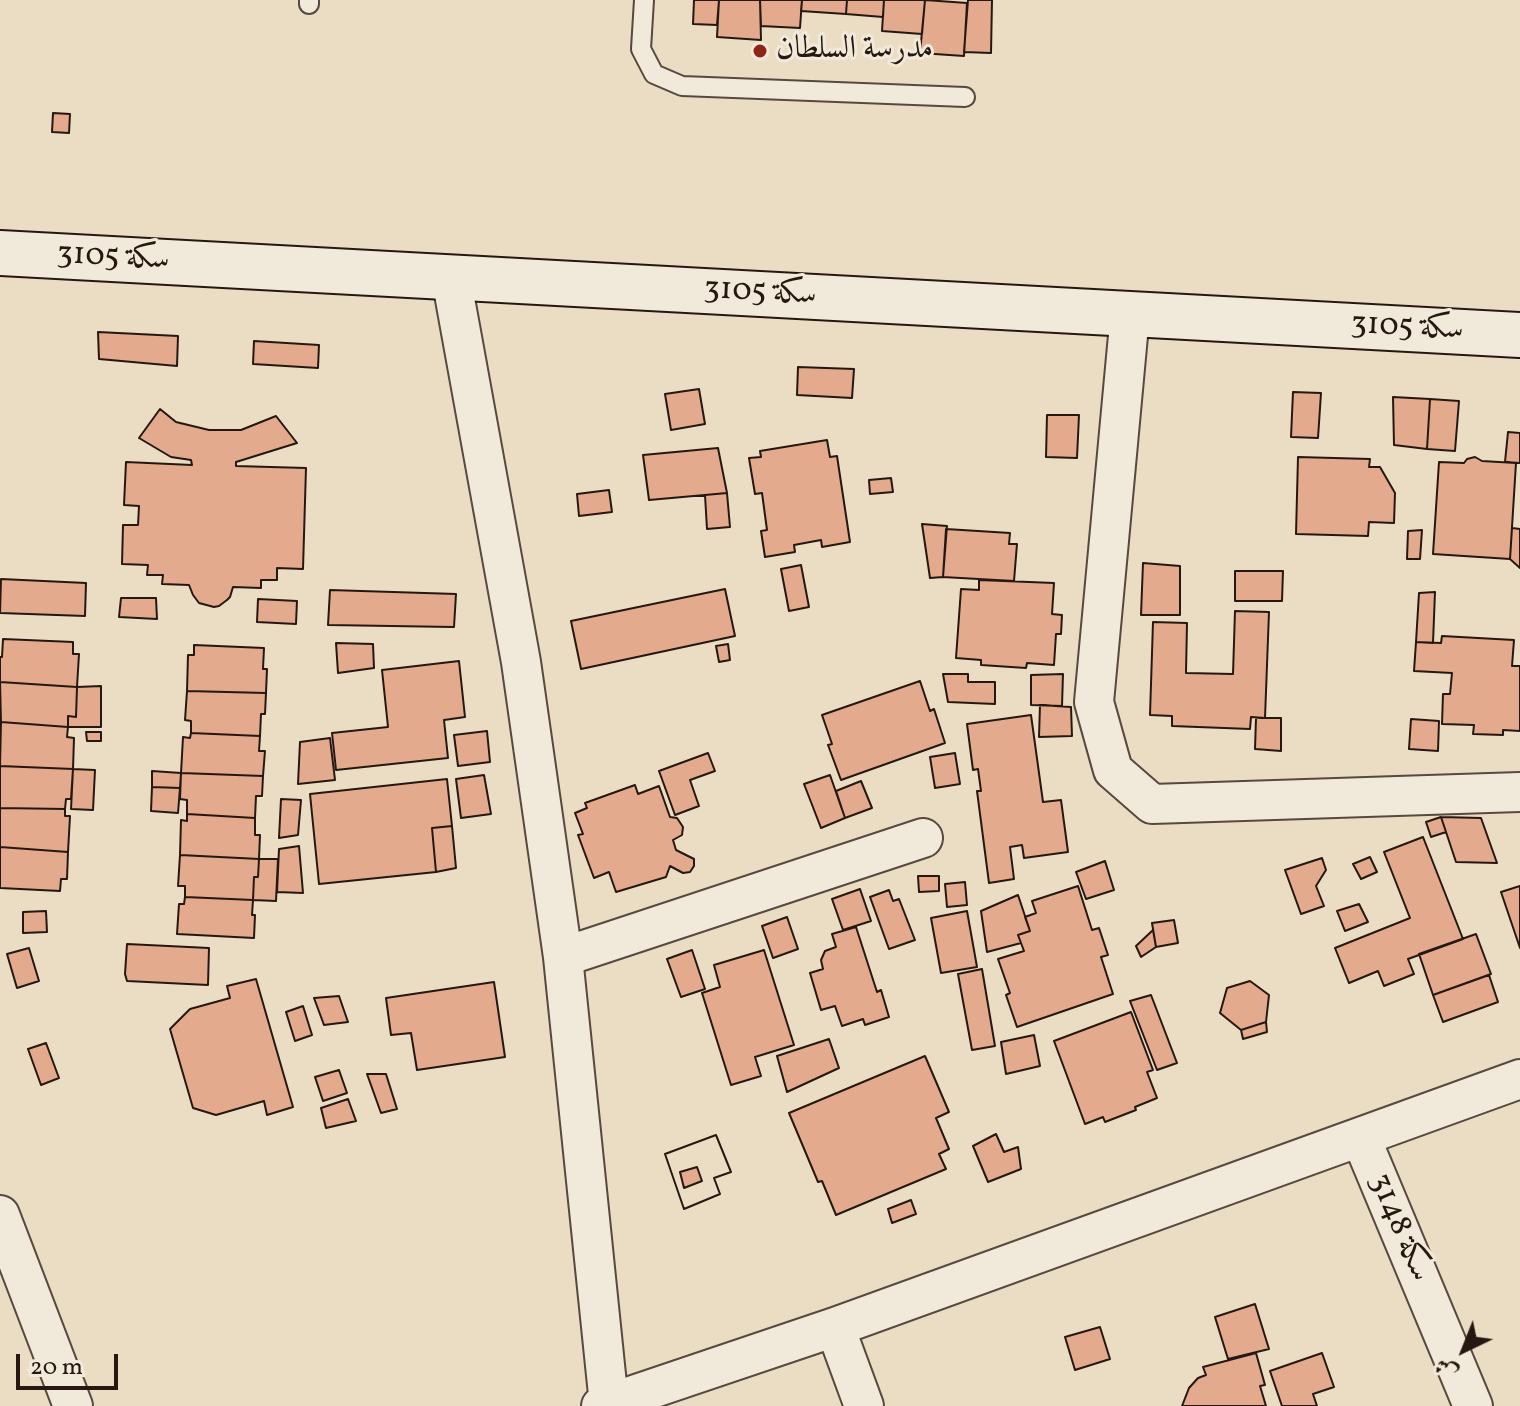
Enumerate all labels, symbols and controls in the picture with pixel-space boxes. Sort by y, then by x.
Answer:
place label: مدرسة السلطان [776,32,933,70]
marker: مدرسة السلطان [751,42,769,60]
street label: سكة 3105 [55,237,171,281]
street label: سكة 3105 [702,272,818,316]
street label: سكة 3105 [1349,307,1465,351]
street label: سكة 3148 [1358,1168,1438,1288]
north arrow [1424,1310,1504,1390]
scale bar [20,1338,122,1388]
text: ش [1429,1349,1466,1387]
text: 20 m [30,1351,83,1385]

